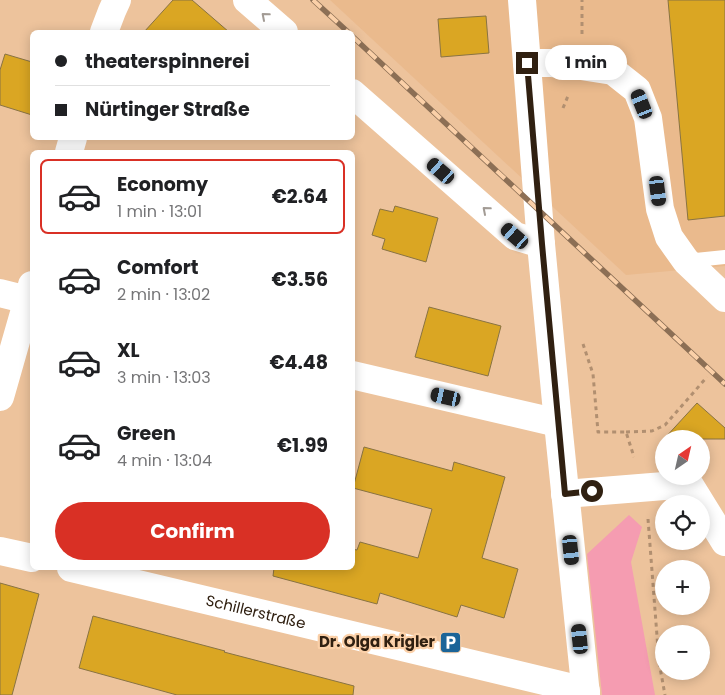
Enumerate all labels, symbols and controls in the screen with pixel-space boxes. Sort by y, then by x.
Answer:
one-way arrow [262,13,271,22]
callout: 1 min [544,46,627,80]
text: theaterspinnerei [85,48,250,75]
text: 1 min [565,51,607,74]
route end [516,52,538,74]
car [629,87,654,121]
text: Nürtinger Straße [85,96,250,123]
car [424,155,457,187]
text: Economy [117,171,208,198]
icon: car [57,174,102,219]
car [648,175,667,207]
text: €2.64 [272,183,328,210]
text: 1 min · 13:01 [117,200,202,223]
one-way arrow [483,207,492,216]
car [498,220,531,252]
text: Comfort [117,254,199,281]
icon: car [57,257,102,302]
text: €3.56 [272,266,328,293]
text: 2 min · 13:02 [117,283,210,306]
text: XL [117,337,140,364]
icon: car [57,340,102,385]
text: €4.48 [269,349,328,376]
text: 3 min · 13:03 [117,366,211,389]
car [429,386,462,408]
text: Green [117,420,176,447]
icon: car [57,423,102,468]
north arrow [655,430,710,485]
map controls [655,430,710,680]
text: €1.99 [277,432,328,459]
text: 4 min · 13:04 [117,449,212,472]
route start [581,480,603,502]
button: locate [655,495,710,550]
button: Confirm [55,502,330,560]
car [561,534,580,566]
button: + [655,560,710,615]
street label: Schillerstraße [204,590,308,634]
car [570,623,589,655]
button: − [655,625,710,680]
parking icon: Dr. Olga Krigler [439,630,463,654]
place label: Dr. Olga Krigler [319,631,436,652]

